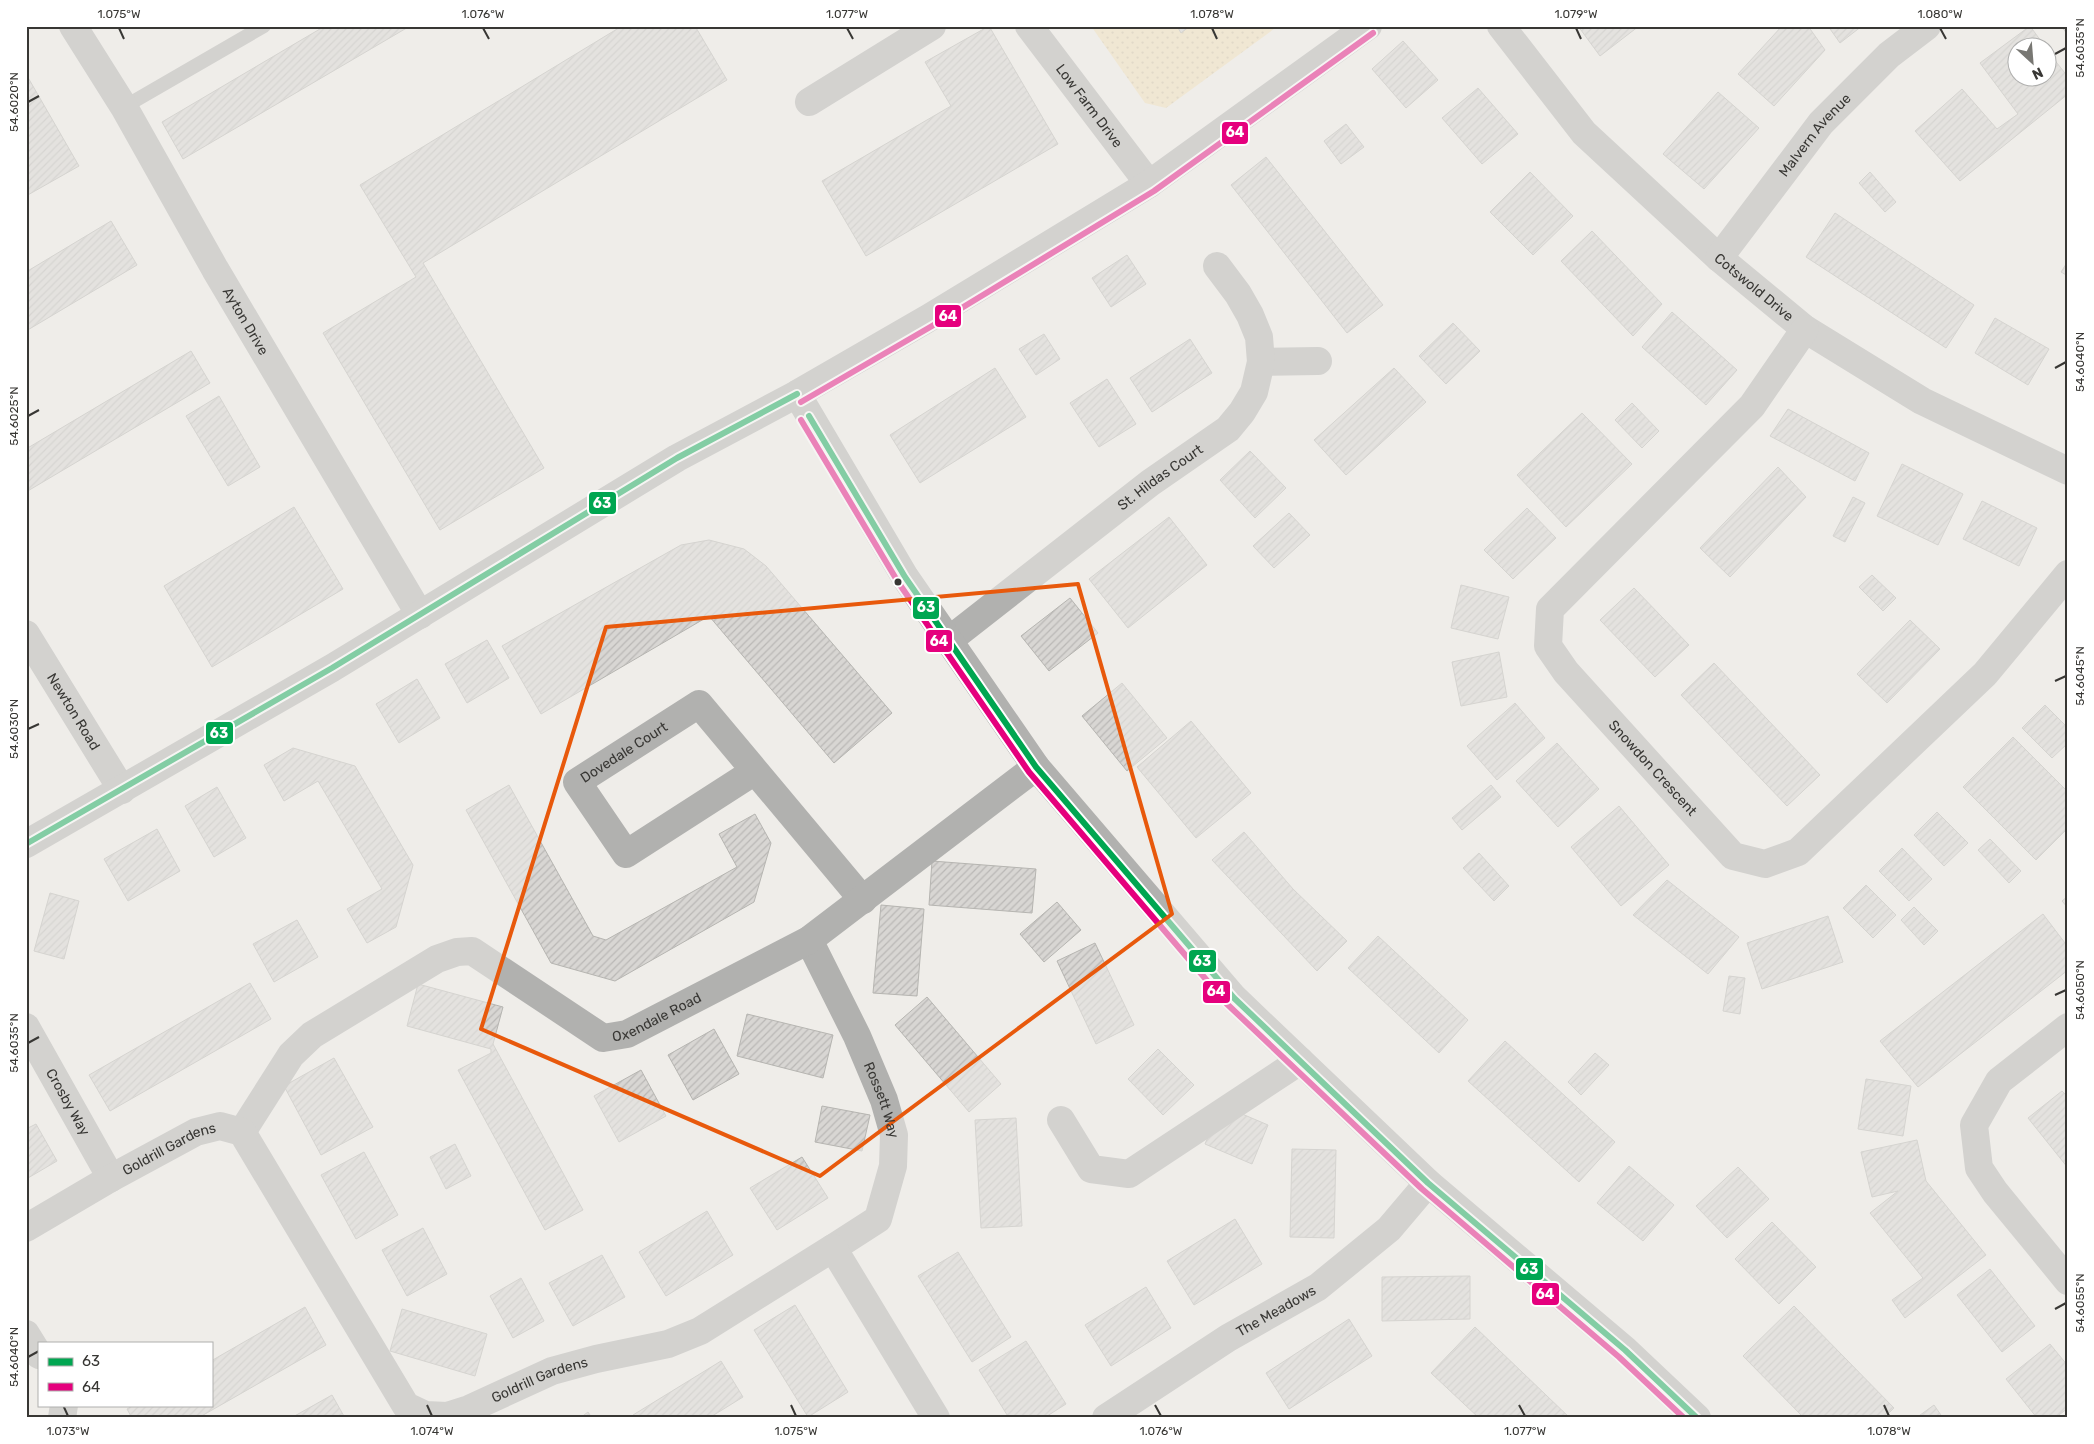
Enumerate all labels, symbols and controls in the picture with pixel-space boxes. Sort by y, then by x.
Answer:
text: 1.075°W [97,7,141,21]
text: 1.076°W [462,7,505,21]
text: 1.077°W [826,7,868,21]
text: 1.078°W [1190,7,1234,21]
text: 1.079°W [1554,7,1598,21]
text: 1.080°W [1917,7,1963,21]
text: 54.6035°N [2073,18,2087,78]
north arrow [2006,38,2056,88]
street label: Low Farm Drive [1052,61,1127,151]
text: N [2029,63,2046,83]
text: 54.6020°N [7,72,21,132]
street label: Malvern Avenue [1775,90,1854,180]
line badge: 64 [1221,121,1249,145]
text: 64 [1226,124,1245,141]
street label: Cotswold Drive [1711,249,1797,325]
street label: Ayton Drive [219,284,273,358]
line badge: 64 [934,304,962,328]
text: 64 [939,308,958,325]
text: 54.6040°N [2073,332,2087,392]
text: 54.6025°N [7,386,21,446]
street label: St. Hildas Court [1114,440,1206,514]
line badge: 63 [588,491,617,515]
text: 63 [593,495,611,512]
unlabelled marker [893,577,903,587]
line badge: 63 [912,596,940,620]
text: 63 [917,599,935,616]
line badge: 64 [925,629,953,653]
text: 64 [930,633,949,650]
text: 54.6045°N [2073,646,2087,706]
street label: Newton Road [44,670,104,753]
text: 54.6030°N [7,699,21,759]
street label: Snowdon Crescent [1605,716,1701,820]
street label: Dovedale Court [577,718,671,786]
line badge: 63 [205,721,234,745]
text: 63 [210,725,228,742]
line badge: 63 [1188,949,1217,973]
text: 63 [1193,953,1211,970]
text: 54.6050°N [2073,960,2087,1020]
line badge: 64 [1202,980,1231,1004]
text: 64 [1207,983,1226,1000]
street label: Oxendale Road [611,989,704,1045]
text: 54.6035°N [7,1013,21,1073]
street label: Rossett Way [860,1059,903,1140]
street label: Crosby Way [42,1065,94,1139]
street label: Goldrill Gardens [119,1119,217,1179]
line badge: 63 [1515,1257,1544,1281]
text: 63 [1520,1261,1538,1278]
text: 54.6055°N [2073,1273,2087,1333]
street label: The Meadows [1233,1282,1319,1340]
line badge: 64 [1531,1282,1560,1306]
text: 64 [1536,1286,1555,1303]
text: 54.6040°N [7,1327,21,1387]
legend [38,1342,212,1406]
text: 63 [82,1352,100,1370]
street label: Goldrill Gardens [489,1353,590,1406]
text: 64 [82,1378,100,1396]
text: 1.073°W [46,1424,90,1438]
text: 1.074°W [410,1424,454,1438]
text: 1.075°W [774,1424,818,1438]
text: 1.076°W [1140,1424,1183,1438]
text: 1.077°W [1504,1424,1546,1438]
text: 1.078°W [1867,1424,1911,1438]

